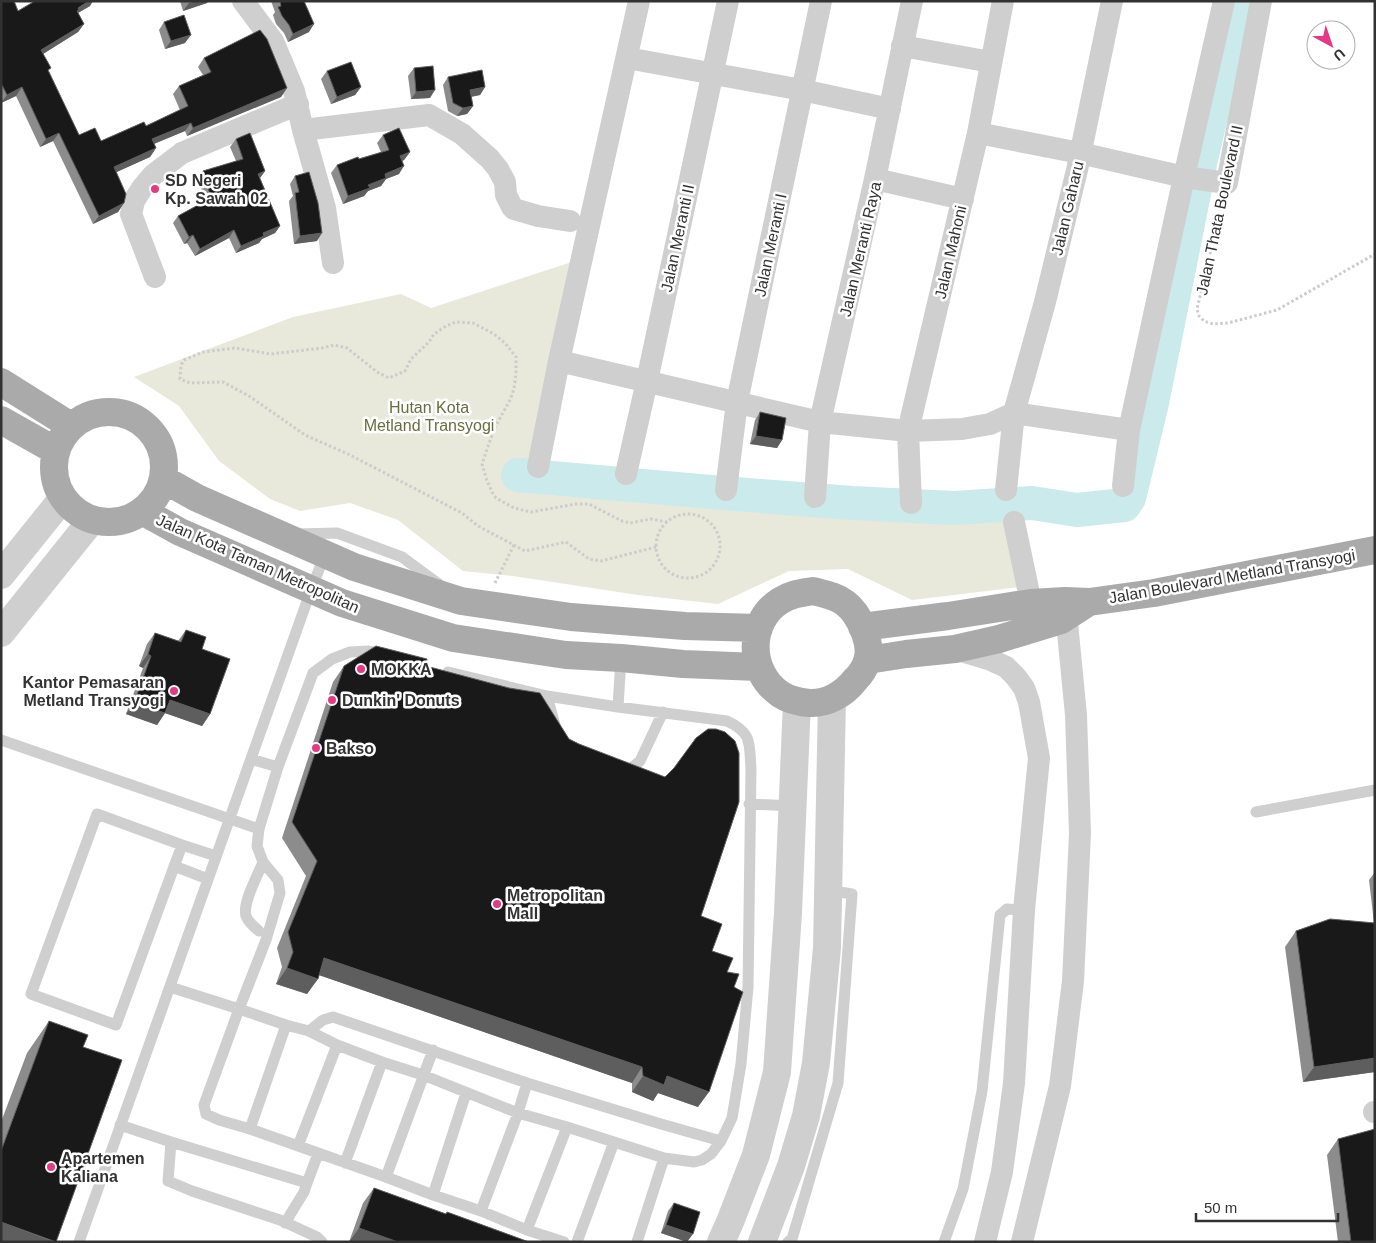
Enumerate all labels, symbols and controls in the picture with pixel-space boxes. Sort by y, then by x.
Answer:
north arrow [1306,20,1356,70]
text: U [1330,46,1348,64]
street label: Jalan Thata Boulevard II [1193,124,1246,297]
street label: Jalan Gaharu [1048,159,1087,257]
place label: SD Negeri Kp. Sawah 02 [165,172,268,207]
street label: Jalan Meranti Raya [837,180,884,318]
marker: SD Negeri Kp. Sawah 02 [149,183,161,195]
street label: Jalan Meranti II [658,183,697,293]
street label: Jalan Meranti I [751,192,790,298]
street label: Jalan Mahoni [932,204,969,300]
park label: Hutan Kota Metland Transyogi [364,399,494,434]
street label: Jalan Kota Taman Metropolitan [154,511,362,616]
street label: Jalan Boulevard Metland Transyogi [1108,546,1357,607]
place label: MOKKA [371,661,432,678]
marker: MOKKA [355,663,367,675]
place label: Kantor Pemasaran Metland Transyogi [23,674,164,709]
marker: Kantor Pemasaran Metland Transyogi [168,685,180,697]
place label: Dunkin' Donuts [342,692,460,709]
marker: Dunkin' Donuts [326,694,338,706]
place label: Bakso [326,740,374,757]
marker: Bakso [310,742,322,754]
place label: Metropolitan Mall [507,887,603,922]
marker: Metropolitan Mall [491,898,503,910]
place label: Apartemen Kaliana [61,1150,145,1185]
marker: Apartemen Kaliana [45,1161,57,1173]
scale bar [1196,1190,1338,1222]
text: 50 m [1204,1199,1237,1216]

